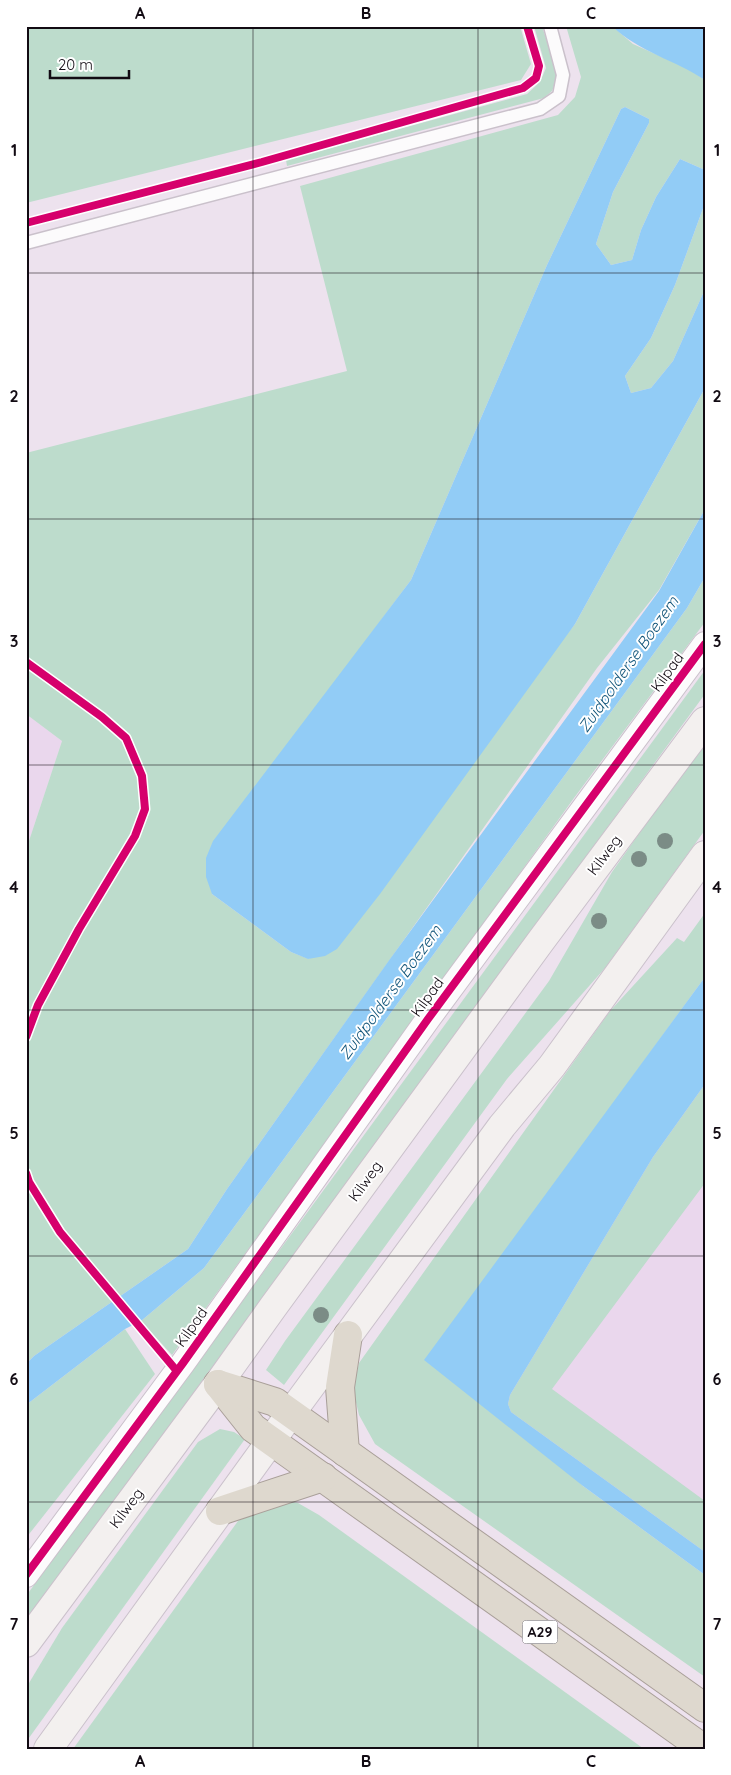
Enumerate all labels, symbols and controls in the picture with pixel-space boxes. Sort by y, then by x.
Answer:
text: A [135,3,146,23]
text: B [361,3,371,23]
text: C [586,3,596,23]
scale bar [50,48,129,80]
text: 20 m [58,55,93,74]
text: 1 [11,140,17,160]
text: 1 [714,140,720,160]
text: 2 [9,386,19,406]
text: 2 [712,386,722,406]
water label: Zuidpolderse Boezem [574,592,683,736]
text: 3 [10,631,18,651]
text: 3 [713,631,721,651]
street label: Kilpad [646,649,688,695]
street label: Kilweg [583,831,625,879]
text: 4 [9,877,19,897]
text: 4 [712,877,722,897]
water label: Zuidpolderse Boezem [334,921,446,1063]
street label: Kilpad [406,974,448,1020]
text: 5 [9,1123,19,1143]
text: 5 [712,1123,722,1143]
street label: Kilweg [344,1157,386,1205]
street label: Kilpad [171,1304,211,1350]
text: 6 [10,1369,19,1389]
text: 6 [713,1369,722,1389]
street label: Kilweg [105,1484,147,1532]
text: 7 [10,1614,19,1634]
text: 7 [713,1614,722,1634]
road number: A29 [522,1620,558,1644]
text: A [135,1751,146,1771]
text: B [361,1751,371,1771]
text: C [586,1751,596,1771]

